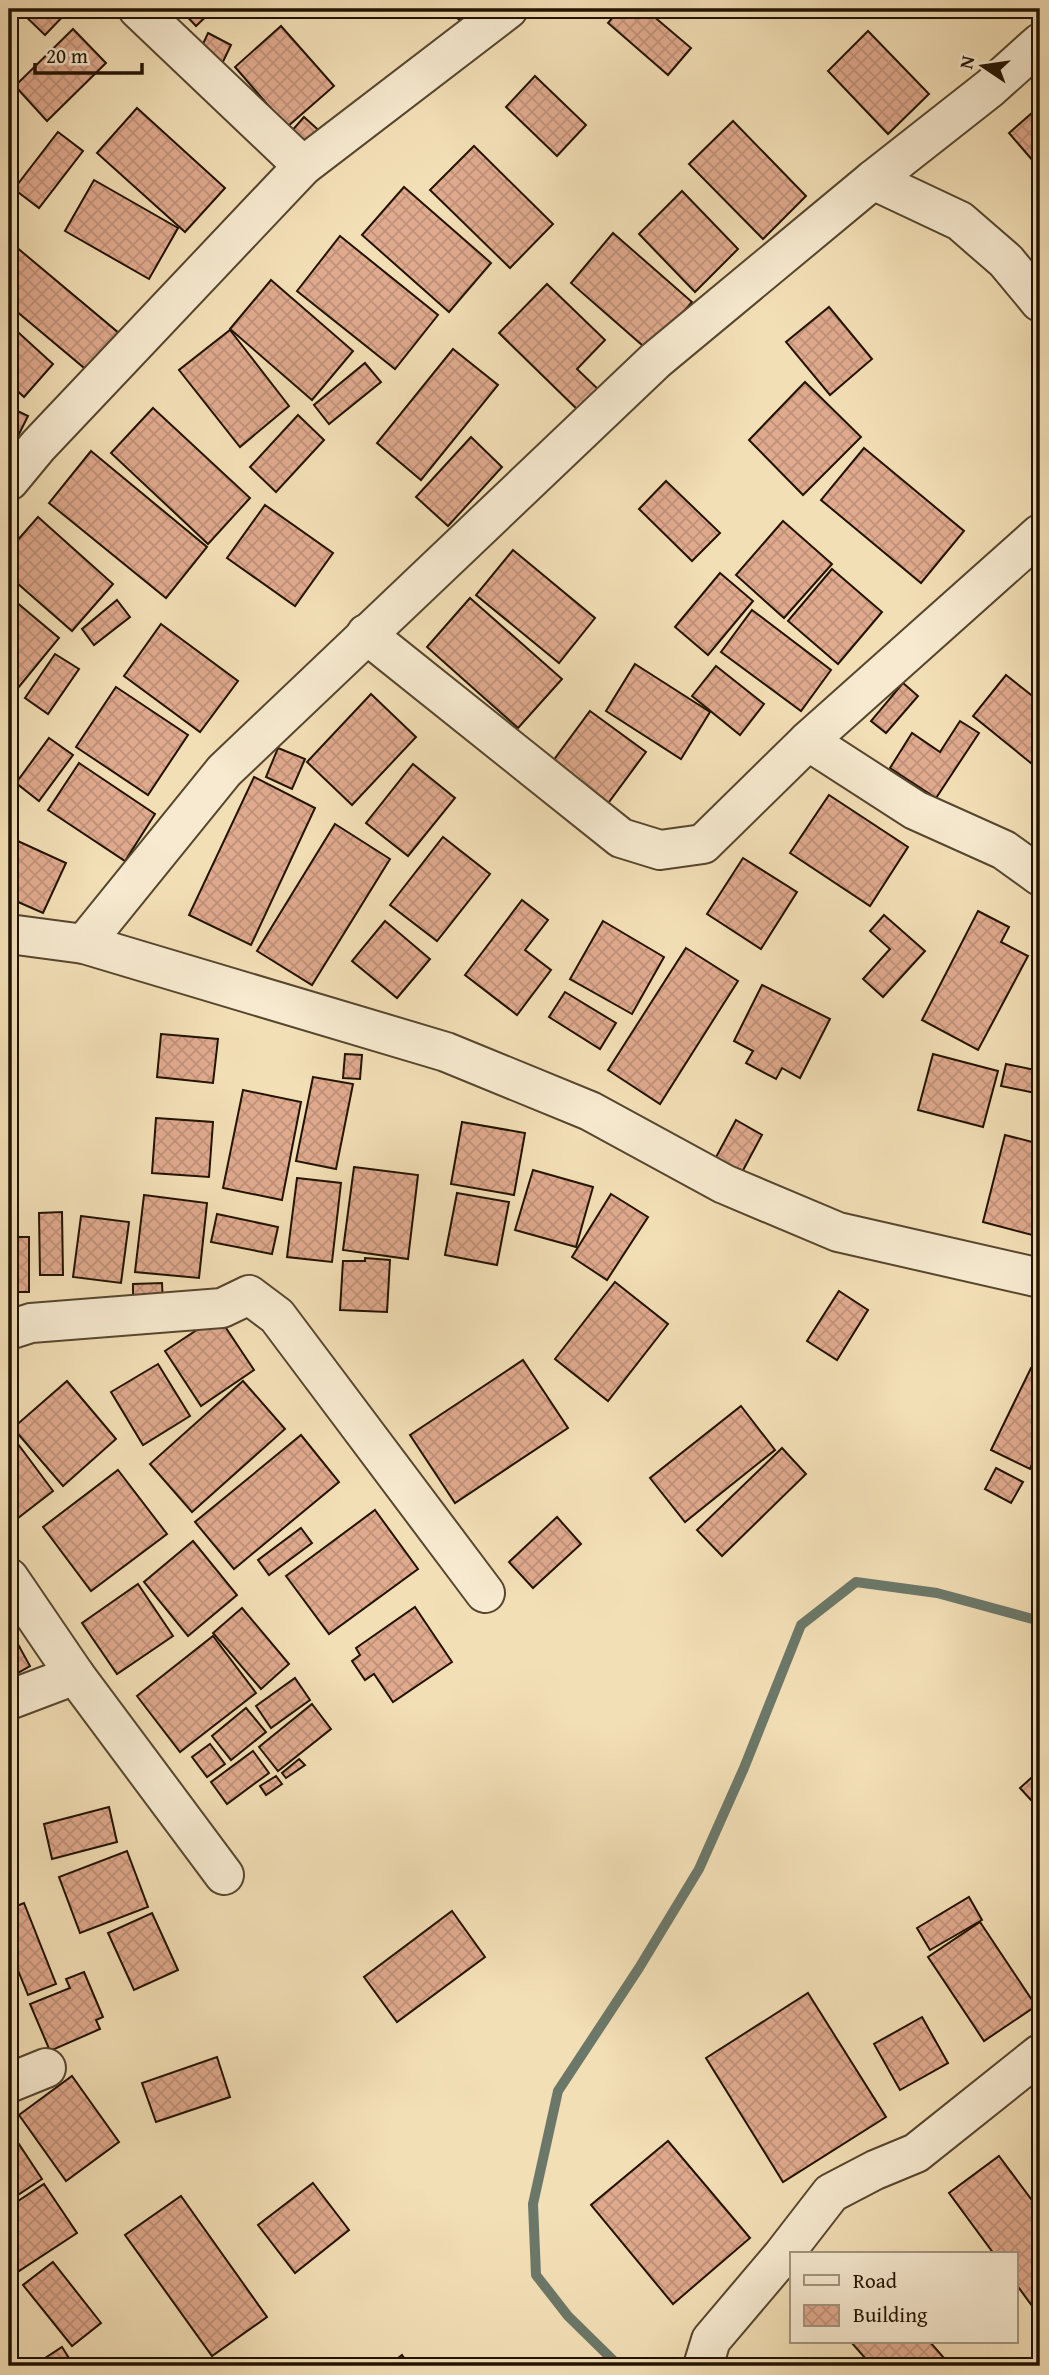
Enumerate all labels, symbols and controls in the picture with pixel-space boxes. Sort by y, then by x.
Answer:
scale bar [35,32,142,76]
north arrow [948,32,1018,102]
text: 20 m [46,40,88,71]
text: N [951,53,982,72]
legend [790,2252,1018,2344]
text: Road [853,2265,898,2296]
text: Building [853,2299,928,2330]

